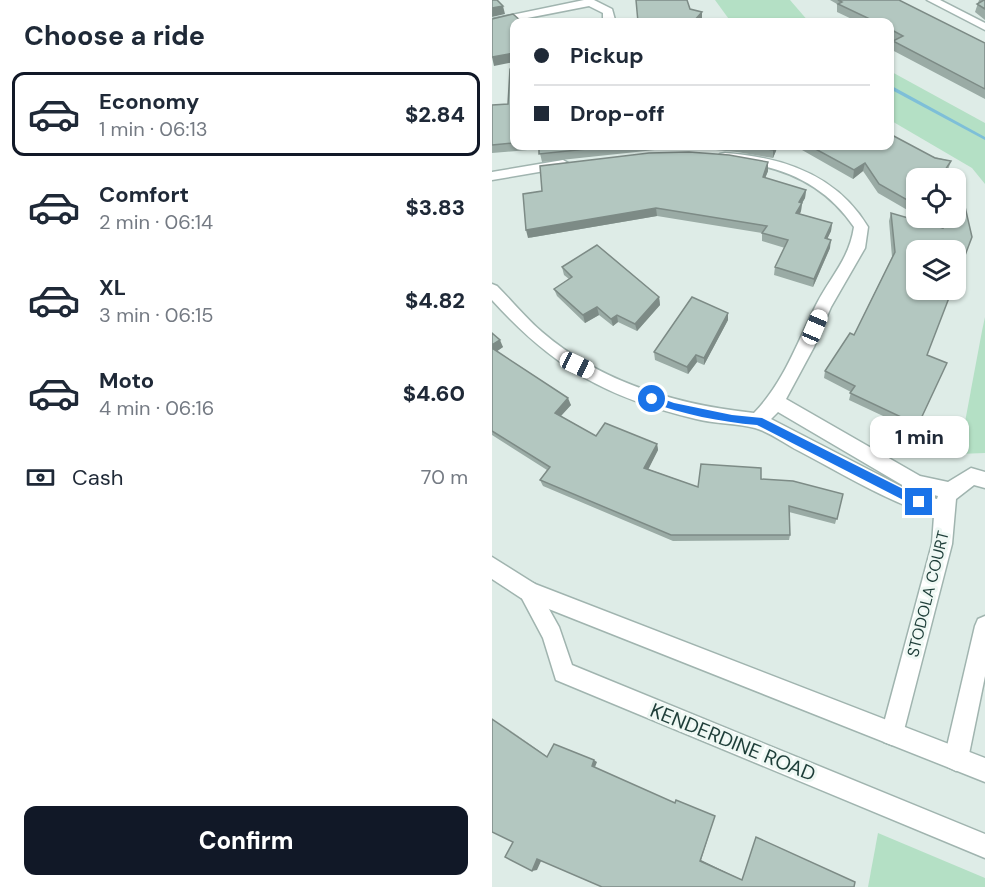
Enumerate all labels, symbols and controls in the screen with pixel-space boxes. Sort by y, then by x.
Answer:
text: Choose a ride [24,18,205,53]
text: Pickup [570,41,644,70]
icon: car [27,87,81,141]
text: Economy [99,87,199,116]
text: Drop-off [570,99,665,128]
text: $2.84 [405,100,465,129]
text: 1 min · 06:13 [99,116,208,142]
map controls [906,168,966,300]
button: locate [906,168,966,228]
icon: car [27,180,81,234]
text: Comfort [99,180,189,209]
text: $3.83 [405,193,465,222]
text: 2 min · 06:14 [99,209,213,235]
button: layers [906,240,966,300]
icon: car [27,273,81,327]
text: XL [99,273,126,302]
text: $4.82 [405,286,465,315]
text: 3 min · 06:15 [99,302,214,328]
car [800,307,830,347]
car [557,349,597,381]
icon: car [27,366,81,420]
text: Moto [99,366,154,395]
text: $4.60 [403,379,465,408]
route start [638,385,665,412]
text: 4 min · 06:16 [99,395,214,421]
callout: 1 min [870,415,968,457]
text: 1 min [895,424,944,450]
icon: cash [24,461,57,494]
text: Cash [72,463,123,492]
text: 70 m [421,464,468,490]
route end [905,488,932,515]
street label: STODOLA COURT [902,529,954,659]
street label: KENDERDINE ROAD [647,697,819,787]
button: Confirm [24,806,468,875]

